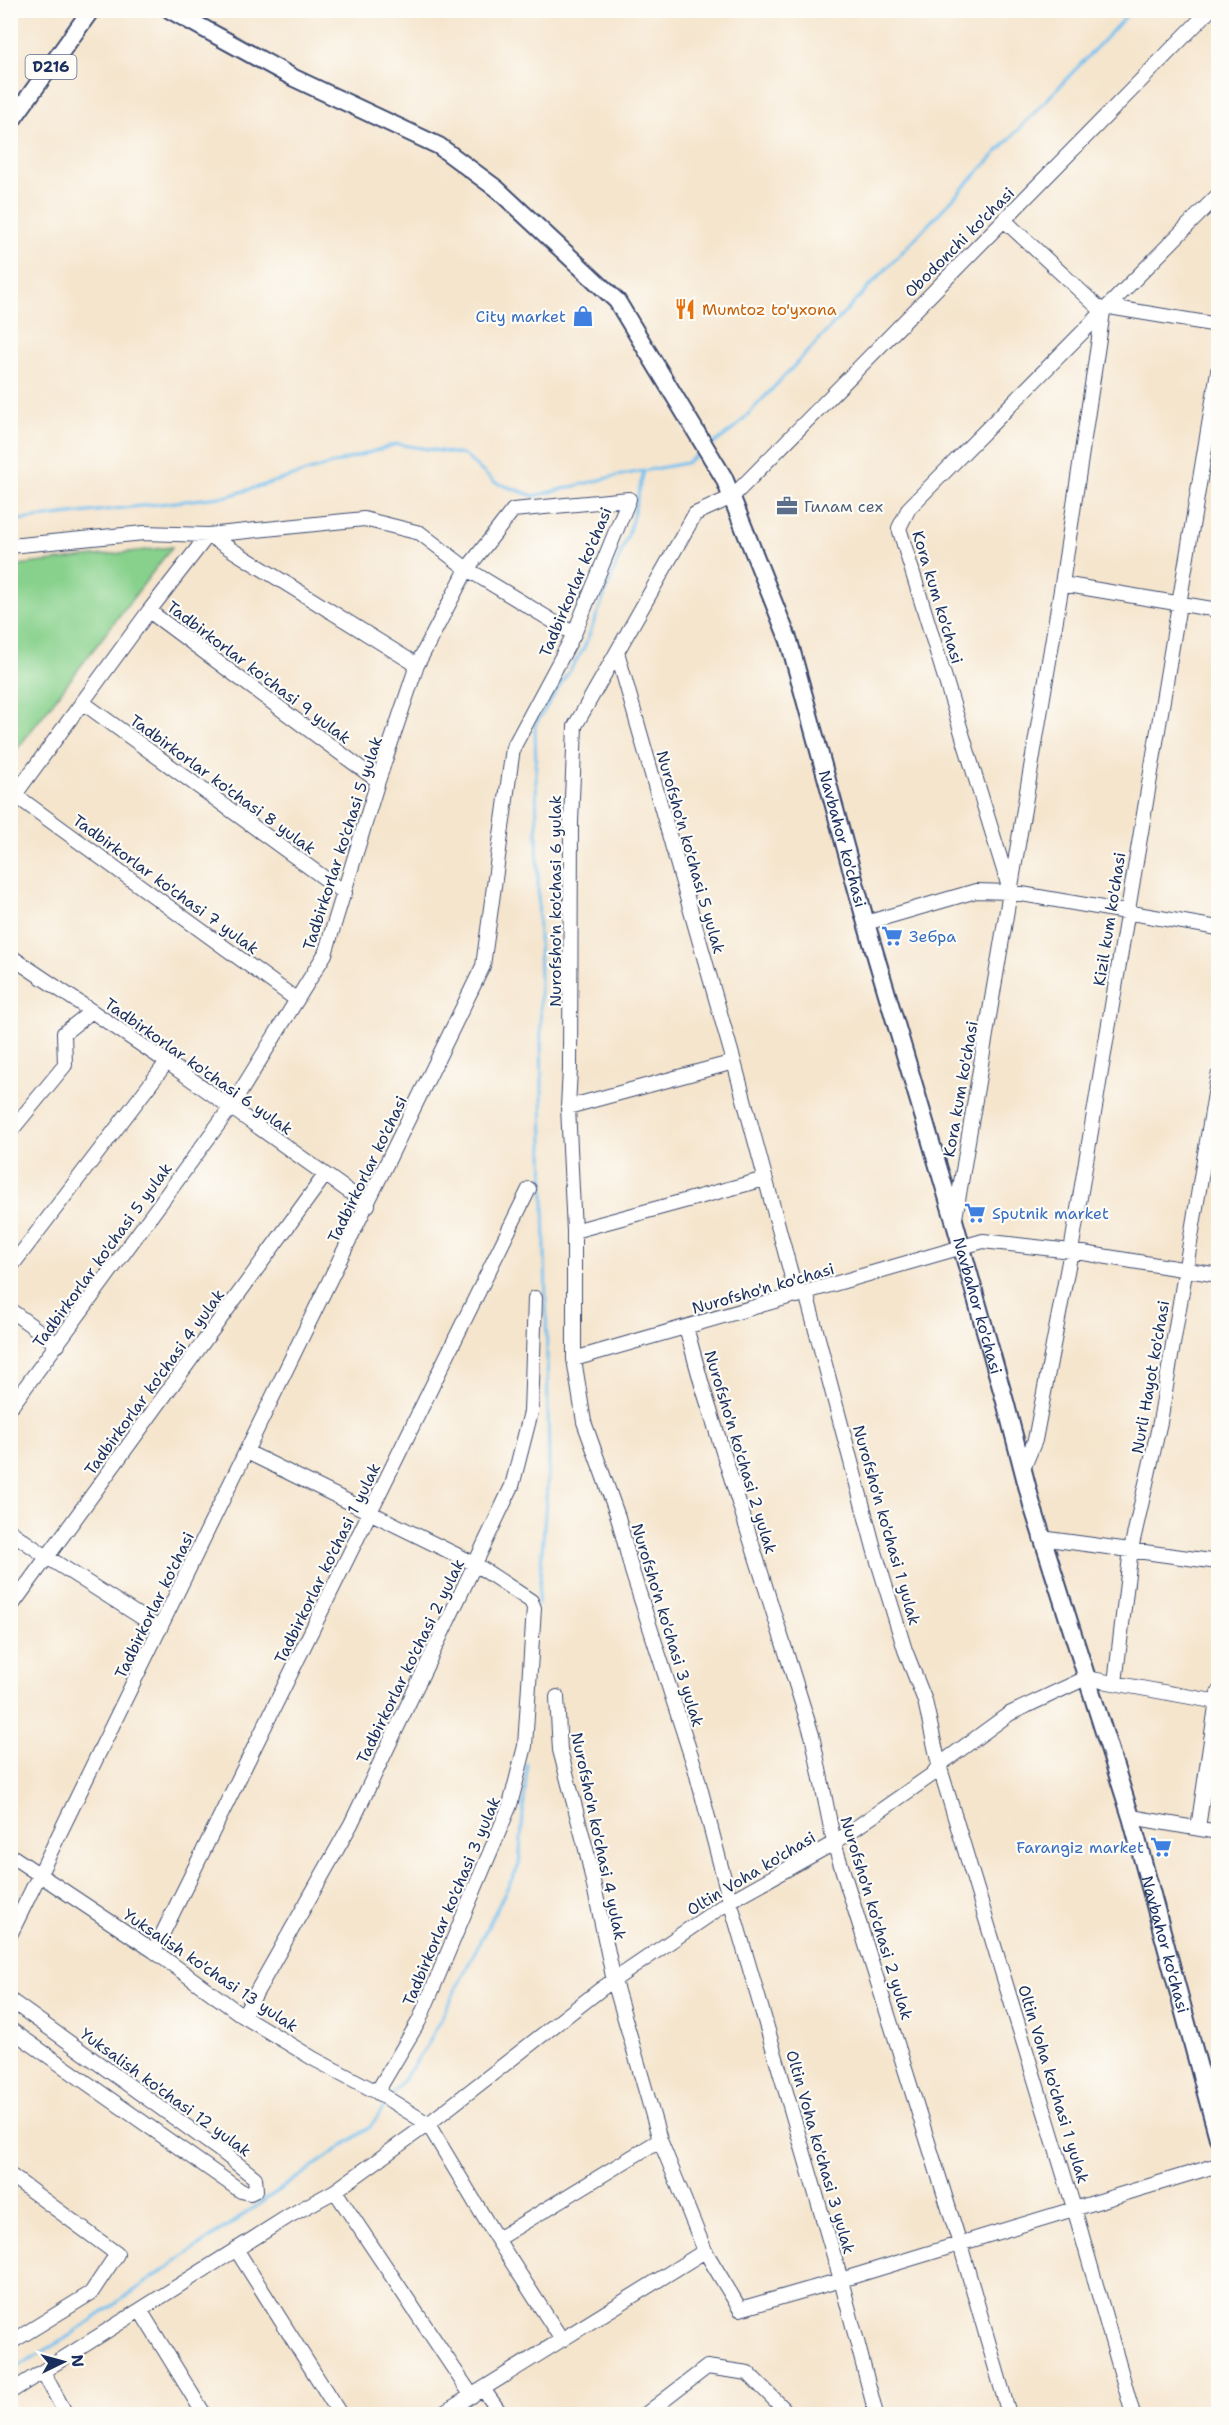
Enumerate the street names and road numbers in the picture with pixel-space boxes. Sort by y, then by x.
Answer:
road number: D216 [26,55,76,79]
street label: Obodonchi ko'chasi [900,183,1019,302]
street label: Tadbirkorlar ko'chasi [534,504,617,660]
street label: Kora kum ko'chasi [907,528,968,666]
street label: Tadbirkorlar ko'chasi 9 yulak [162,596,355,749]
street label: Tadbirkorlar ko'chasi 8 yulak [125,710,320,859]
street label: Tadbirkorlar ko'chasi 5 yulak [298,733,387,953]
street label: Nurofsho'n ko'chasi 5 yulak [651,748,730,956]
street label: Navbahor ko'chasi [814,768,871,910]
street label: Nurofsho'n ko'chasi 6 yulak [545,795,566,1007]
street label: Tadbirkorlar ko'chasi 7 yulak [68,810,263,959]
street label: Kizil kum ko'chasi [1089,851,1130,987]
street label: Tadbirkorlar ko'chasi 6 yulak [100,993,297,1140]
street label: Kora kum ko'chasi [938,1019,983,1159]
street label: Tadbirkorlar ko'chasi [323,1092,412,1246]
street label: Tadbirkorlar ko'chasi 5 yulak [28,1159,177,1352]
street label: Navbahor ko'chasi [948,1235,1007,1376]
street label: Nurofsho'n ko'chasi [689,1258,837,1319]
street label: Tadbirkorlar ko'chasi 4 yulak [80,1285,229,1480]
street label: Nurli Hayot ko'chasi [1127,1299,1174,1455]
street label: Nurofsho'n ko'chasi 2 yulak [700,1348,782,1557]
street label: Nurofsho'n ko'chasi 1 yulak [848,1423,925,1628]
street label: Tadbirkorlar ko'chasi 1 yulak [270,1459,385,1667]
street label: Nurofsho'n ko'chasi 3 yulak [627,1521,709,1730]
street label: Tadbirkorlar ko'chasi [110,1528,199,1682]
street label: Tadbirkorlar ko'chasi 2 yulak [352,1555,469,1767]
street label: Nurofsho'n ko'chasi 4 yulak [566,1730,631,1942]
street label: Tadbirkorlar ko'chasi 3 yulak [398,1793,505,2009]
street label: Nurofsho'n ko'chasi 2 yulak [836,1814,918,2023]
street label: Oltin Voha ko'chasi [683,1827,820,1920]
street label: Navbahor ko'chasi [1136,1873,1194,2015]
street label: Yuksalish ko'chasi 13 yulak [119,1904,302,2037]
street label: Oltin Voha ko'chasi 1 yulak [1013,1982,1094,2186]
street label: Yuksalish ko'chasi 12 yulak [76,2023,255,2162]
street label: Oltin Voha ko'chasi 3 yulak [781,2048,860,2257]

